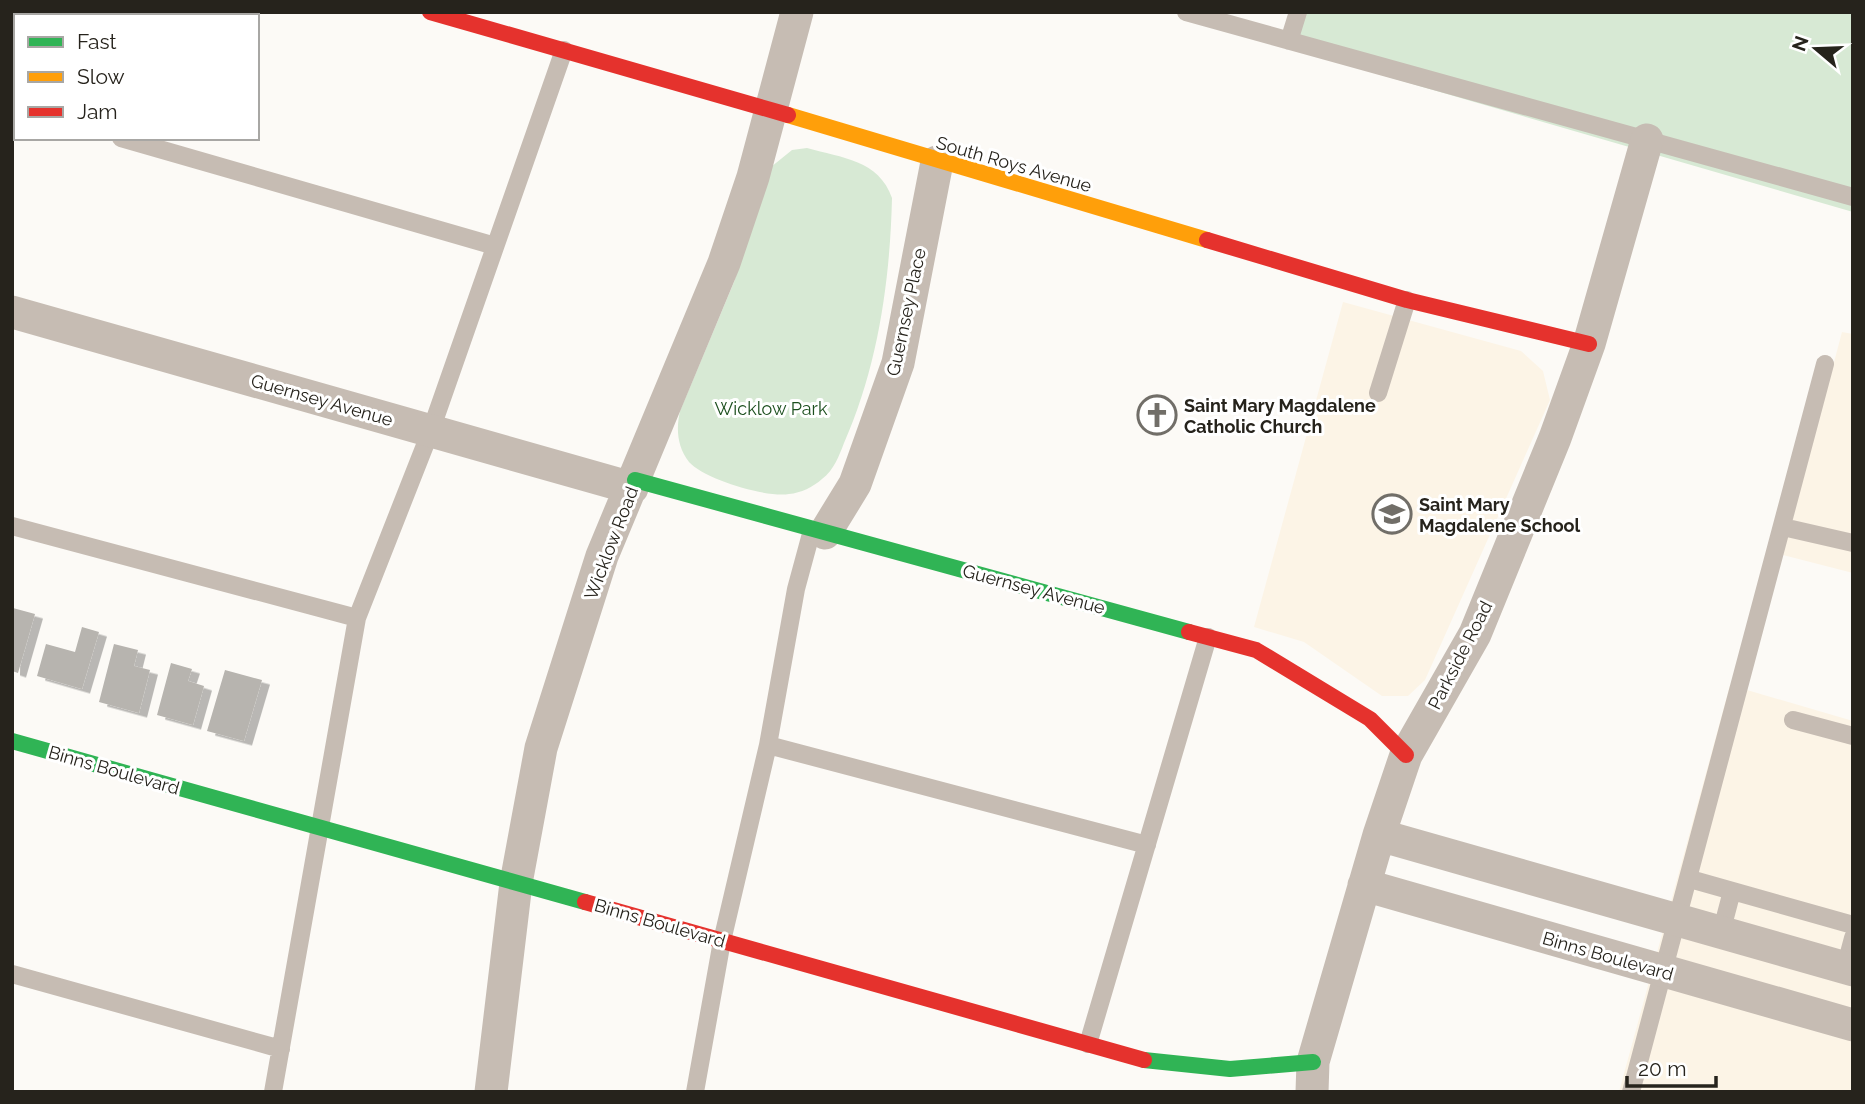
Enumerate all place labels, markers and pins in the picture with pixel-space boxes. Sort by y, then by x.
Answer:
church icon: Saint Mary Magdalene Catholic Church [1136,394,1178,436]
place label: Saint Mary Magdalene Catholic Church [1184,395,1376,437]
school or university icon: Saint Mary Magdalene School [1371,493,1413,535]
place label: Saint Mary Magdalene School [1419,494,1580,536]

